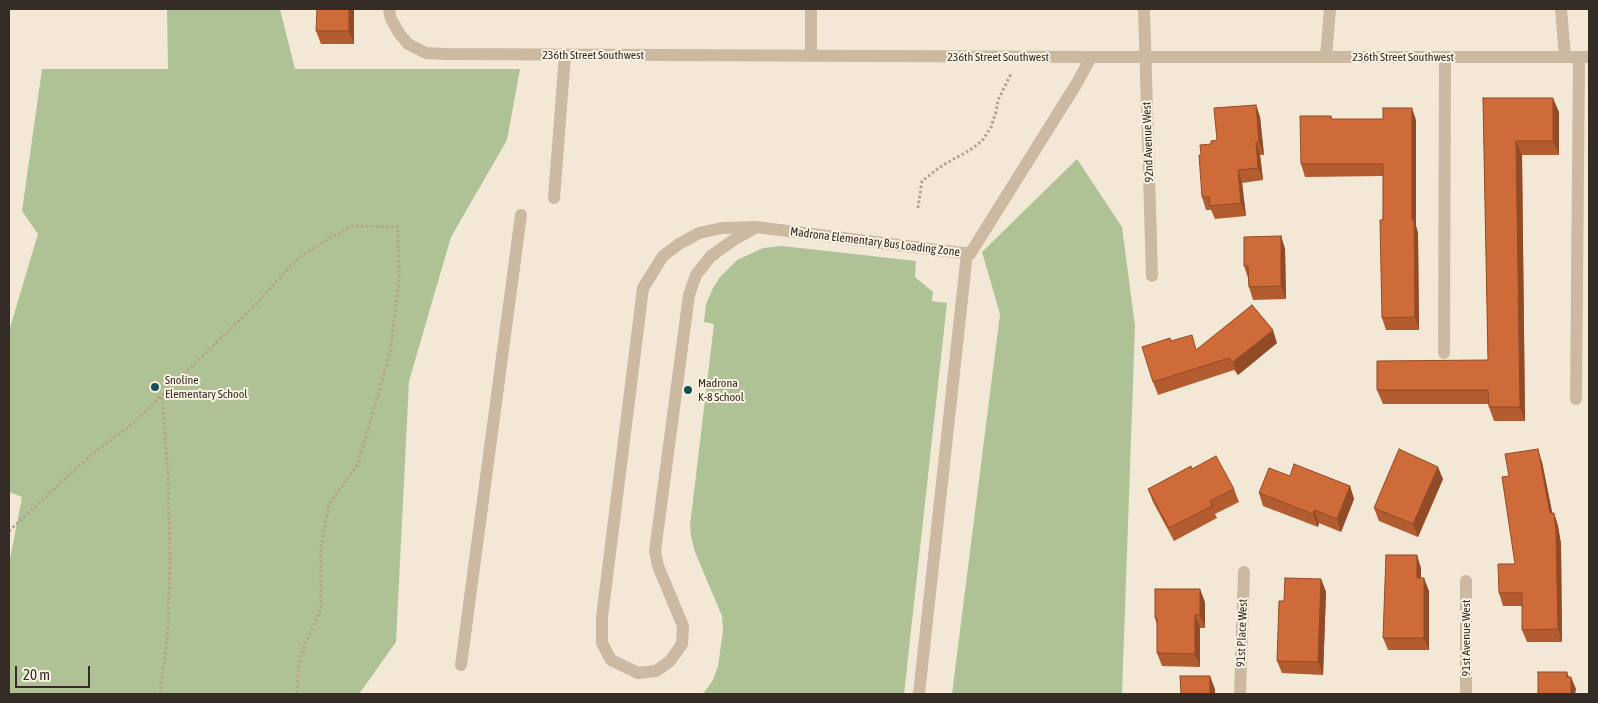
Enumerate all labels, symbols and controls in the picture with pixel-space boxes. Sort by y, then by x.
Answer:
street label: 236th Street Southwest [542,48,644,62]
street label: 236th Street Southwest [947,50,1049,64]
street label: 236th Street Southwest [1352,50,1454,64]
street label: 92nd Avenue West [1139,101,1157,183]
street label: Madrona Elementary Bus Loading Zone [789,224,961,260]
place label: Snoline Elementary School [165,373,247,401]
place label: Madrona K-8 School [698,376,744,404]
marker: Snoline Elementary School [149,381,161,393]
marker: Madrona K-8 School [682,384,694,396]
street label: 91st Place West [1234,599,1250,667]
street label: 91st Avenue West [1459,600,1473,676]
scale bar [18,656,92,688]
text: 20 m [23,666,50,683]

